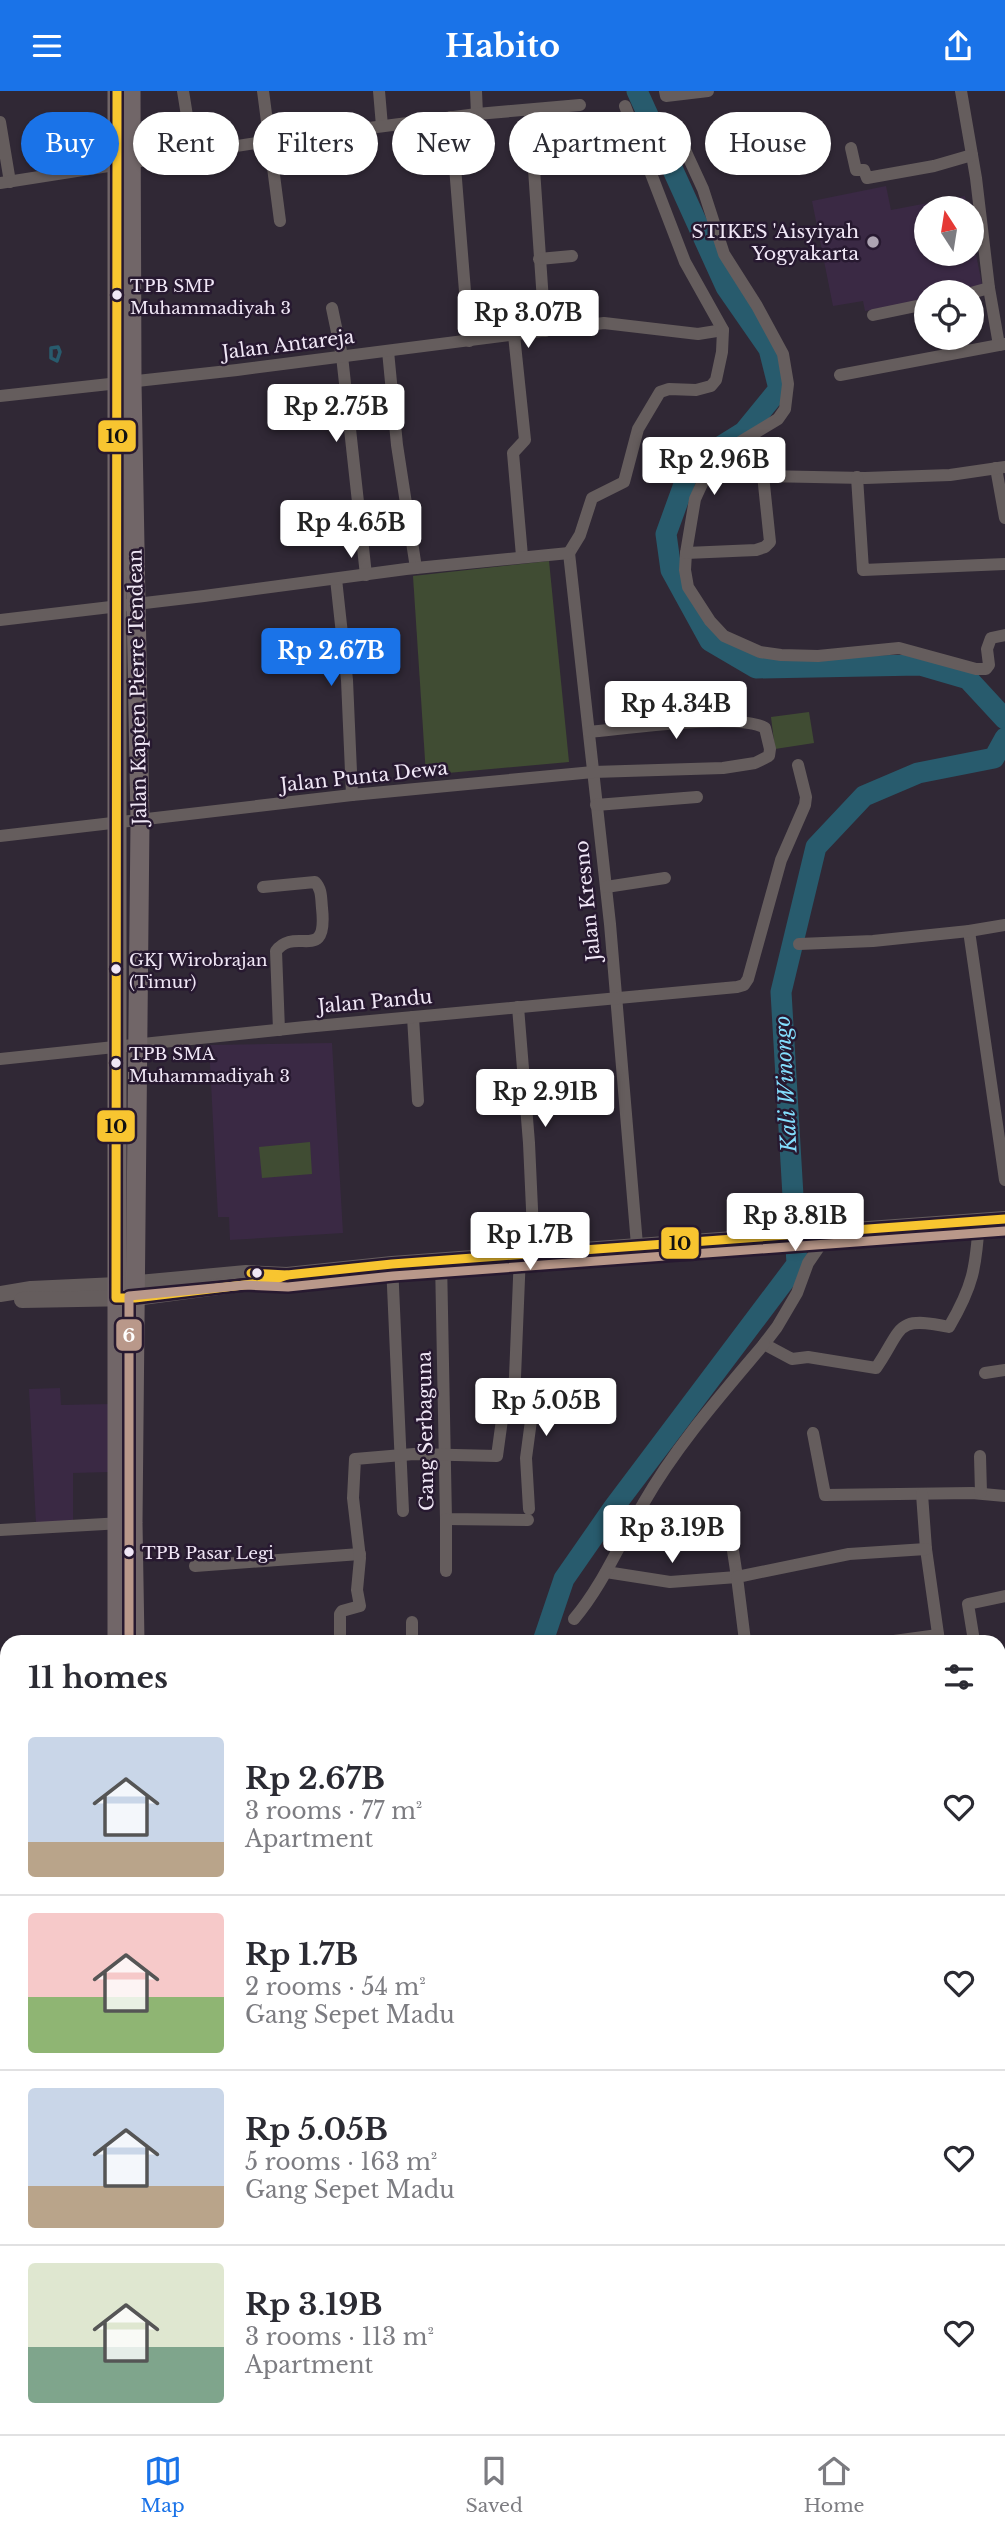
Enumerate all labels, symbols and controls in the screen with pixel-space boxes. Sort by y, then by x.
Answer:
text: Habito [445,26,560,66]
icon: menu [28,27,66,65]
icon: share [939,27,977,65]
chip: Buy [21,112,119,175]
chip: Rent [133,112,239,175]
chip: Filters [253,112,378,175]
chip: New [392,112,495,175]
chip: Apartment [509,112,691,175]
chip: House [705,112,831,175]
north arrow [914,196,984,266]
map controls [914,196,984,350]
place label: STIKES 'Aisyiyah Yogyakarta [691,220,859,265]
marker: STIKES 'Aisyiyah Yogyakarta [865,234,881,250]
place label: TPB SMP Muhammadiyah 3 [130,276,291,319]
button: locate [914,280,984,350]
marker: TPB SMP Muhammadiyah 3 [110,288,124,302]
pin: Rp 3.07B [456,291,600,350]
text: Rp 3.07B [474,299,582,327]
street label: Jalan Antareja [217,325,356,364]
pin: Rp 2.75B [264,385,408,444]
text: Rp 2.75B [283,393,389,421]
line badge: 10 [97,419,137,453]
text: 10 [106,425,128,448]
pin: Rp 2.96B [642,437,786,497]
text: Rp 2.96B [658,446,770,474]
pin: Rp 4.65B [279,501,423,560]
text: Rp 4.65B [296,509,406,537]
street label: Jalan Kapten Pierre Tendean [124,549,151,828]
pin: Rp 2.67B [259,629,403,688]
text: Rp 2.67B [277,637,385,665]
pin: Rp 4.34B [604,681,748,741]
text: Rp 4.34B [621,690,731,718]
street label: Jalan Punta Dewa [276,756,449,797]
street label: Jalan Kresno [570,839,606,965]
place label: GKJ Wirobrajan (Timur) [129,950,268,993]
marker: GKJ Wirobrajan (Timur) [109,962,123,976]
street label: Jalan Pandu [314,985,433,1018]
water label: Kali Winongo [769,1015,803,1154]
place label: TPB SMA Muhammadiyah 3 [129,1044,290,1087]
marker: TPB SMA Muhammadiyah 3 [109,1056,123,1070]
pin: Rp 2.91B [473,1069,617,1129]
text: Rp 2.91B [492,1078,598,1106]
line badge: 10 [96,1109,136,1143]
text: 10 [105,1115,127,1138]
pin: Rp 3.81B [723,1193,867,1253]
text: Rp 3.81B [743,1202,847,1230]
pin: Rp 1.7B [465,1213,595,1272]
text: Rp 1.7B [487,1221,573,1249]
line badge: 10 [660,1226,700,1260]
text: 10 [669,1232,691,1255]
unlabelled marker [250,1266,264,1280]
line badge: 6 [115,1318,143,1352]
text: 6 [123,1324,135,1347]
street label: Gang Serbaguna [413,1351,438,1511]
pin: Rp 5.05B [474,1379,618,1438]
text: Rp 5.05B [491,1387,601,1415]
pin: Rp 3.19B [600,1505,744,1565]
text: Rp 3.19B [619,1514,725,1542]
place label: TPB Pasar Legi [142,1543,274,1564]
marker: TPB Pasar Legi [122,1545,136,1559]
icon: filters [940,1658,978,1696]
text: 11 homes [28,1659,168,1696]
text: Rp 2.67B [245,1760,385,1797]
icon: home [84,1765,168,1849]
icon: heart [940,1788,978,1826]
text: 3 rooms · 77 m² [245,1797,422,1825]
text: Apartment [245,1825,373,1853]
text: Rp 1.7B [245,1936,358,1973]
icon: home [84,1941,168,2025]
icon: heart [940,1964,978,2002]
text: 2 rooms · 54 m² [245,1973,426,2001]
text: Gang Sepet Madu [245,2001,455,2029]
text: Rp 5.05B [245,2111,388,2148]
icon: home [84,2116,168,2200]
icon: heart [940,2139,978,2177]
text: 5 rooms · 163 m² [245,2148,437,2176]
text: Gang Sepet Madu [245,2176,455,2204]
text: Rp 3.19B [245,2286,382,2323]
icon: home [84,2291,168,2375]
icon: heart [940,2314,978,2352]
text: 3 rooms · 113 m² [245,2323,434,2351]
text: Apartment [245,2351,373,2379]
tab: Map [140,2452,185,2517]
tab: Saved [466,2452,523,2517]
tab: Home [804,2452,865,2517]

